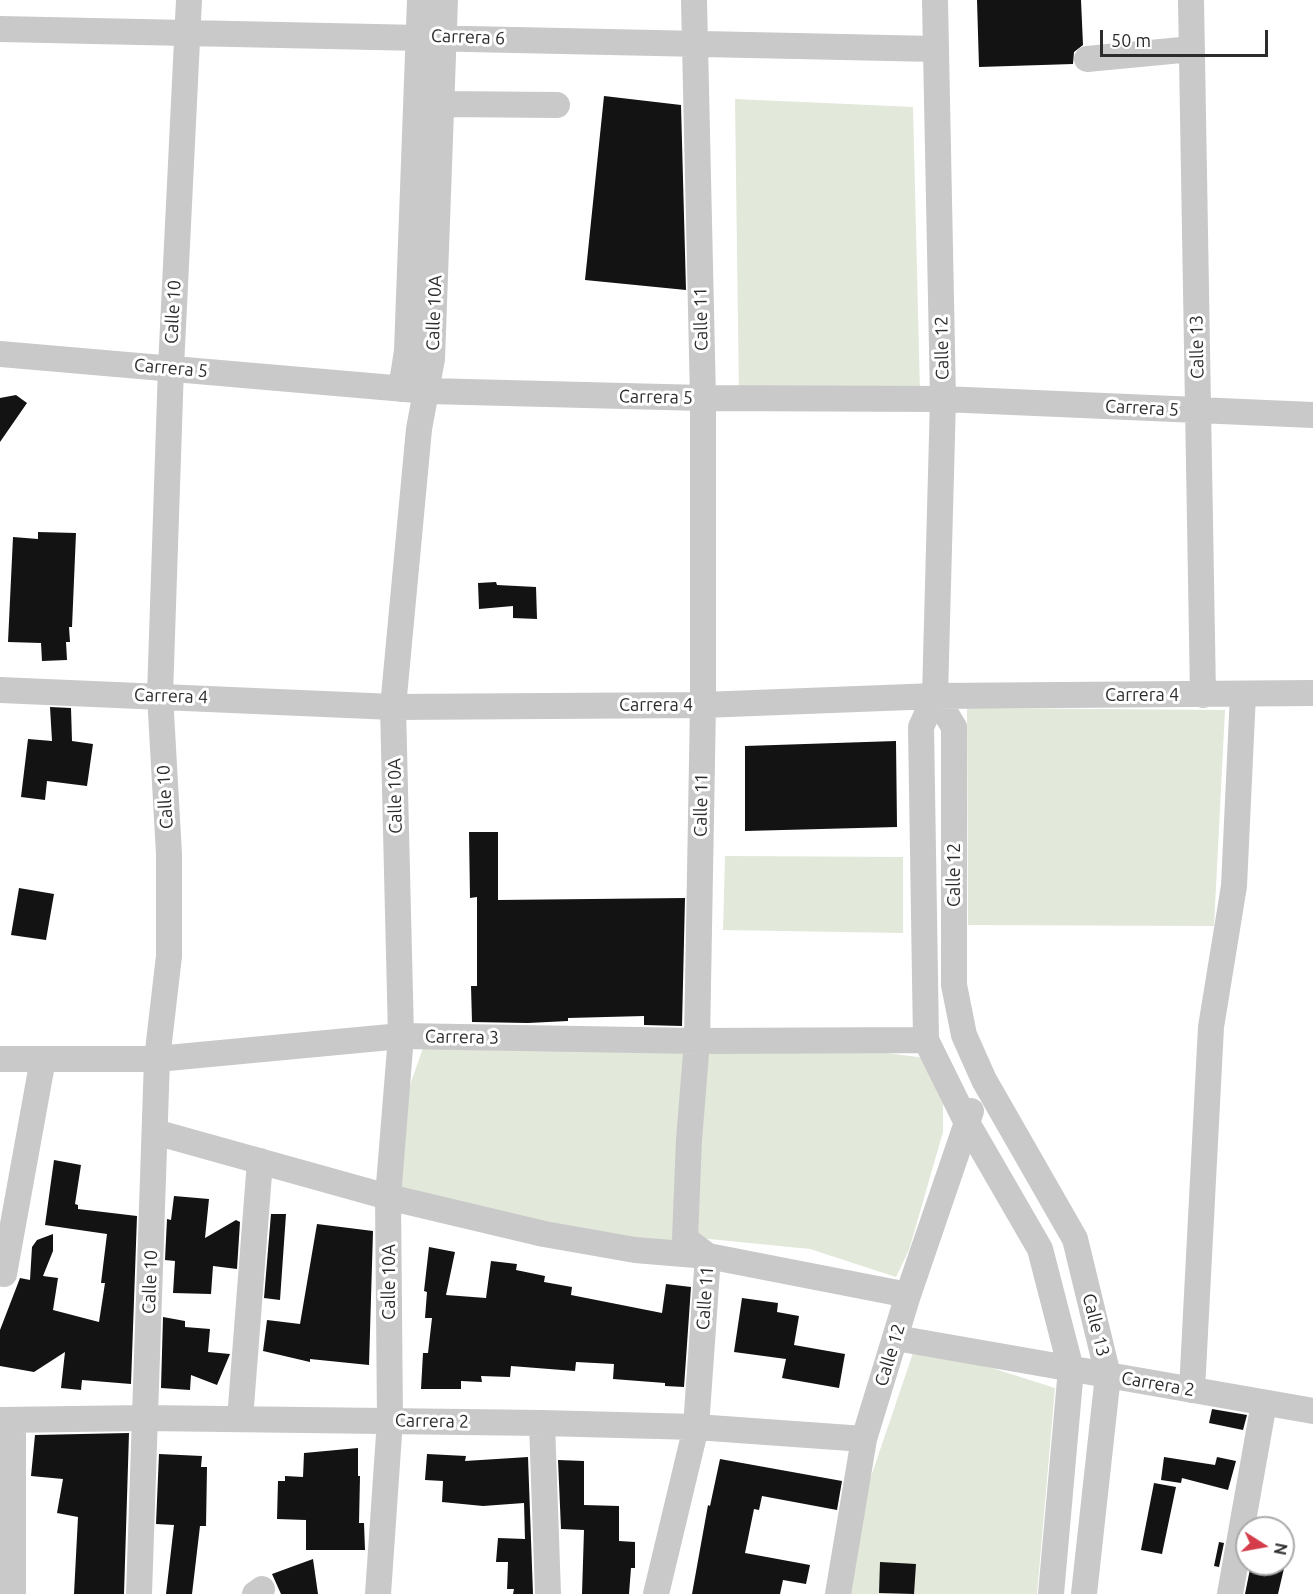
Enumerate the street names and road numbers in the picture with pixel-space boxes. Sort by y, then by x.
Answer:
street label: Carrera 6 [431,25,505,49]
street label: Calle 10A [422,275,446,351]
street label: Calle 10 [161,279,185,345]
street label: Calle 11 [690,287,712,351]
street label: Calle 13 [1186,315,1208,379]
street label: Calle 12 [931,316,953,380]
street label: Carrera 5 [133,354,209,382]
street label: Carrera 5 [619,386,693,408]
street label: Carrera 5 [1104,395,1180,421]
street label: Carrera 4 [134,684,208,708]
street label: Carrera 4 [1105,684,1179,706]
street label: Carrera 4 [619,694,693,716]
street label: Calle 10A [384,758,406,834]
street label: Calle 10 [153,764,177,830]
street label: Calle 11 [690,773,712,837]
street label: Calle 12 [943,843,965,907]
street label: Carrera 3 [425,1026,499,1048]
street label: Calle 10A [378,1244,400,1320]
street label: Calle 10 [138,1250,162,1314]
street label: Calle 11 [692,1265,718,1331]
street label: Calle 13 [1078,1291,1114,1359]
street label: Calle 12 [870,1321,910,1389]
street label: Carrera 2 [1120,1367,1196,1401]
street label: Carrera 2 [395,1410,469,1432]

